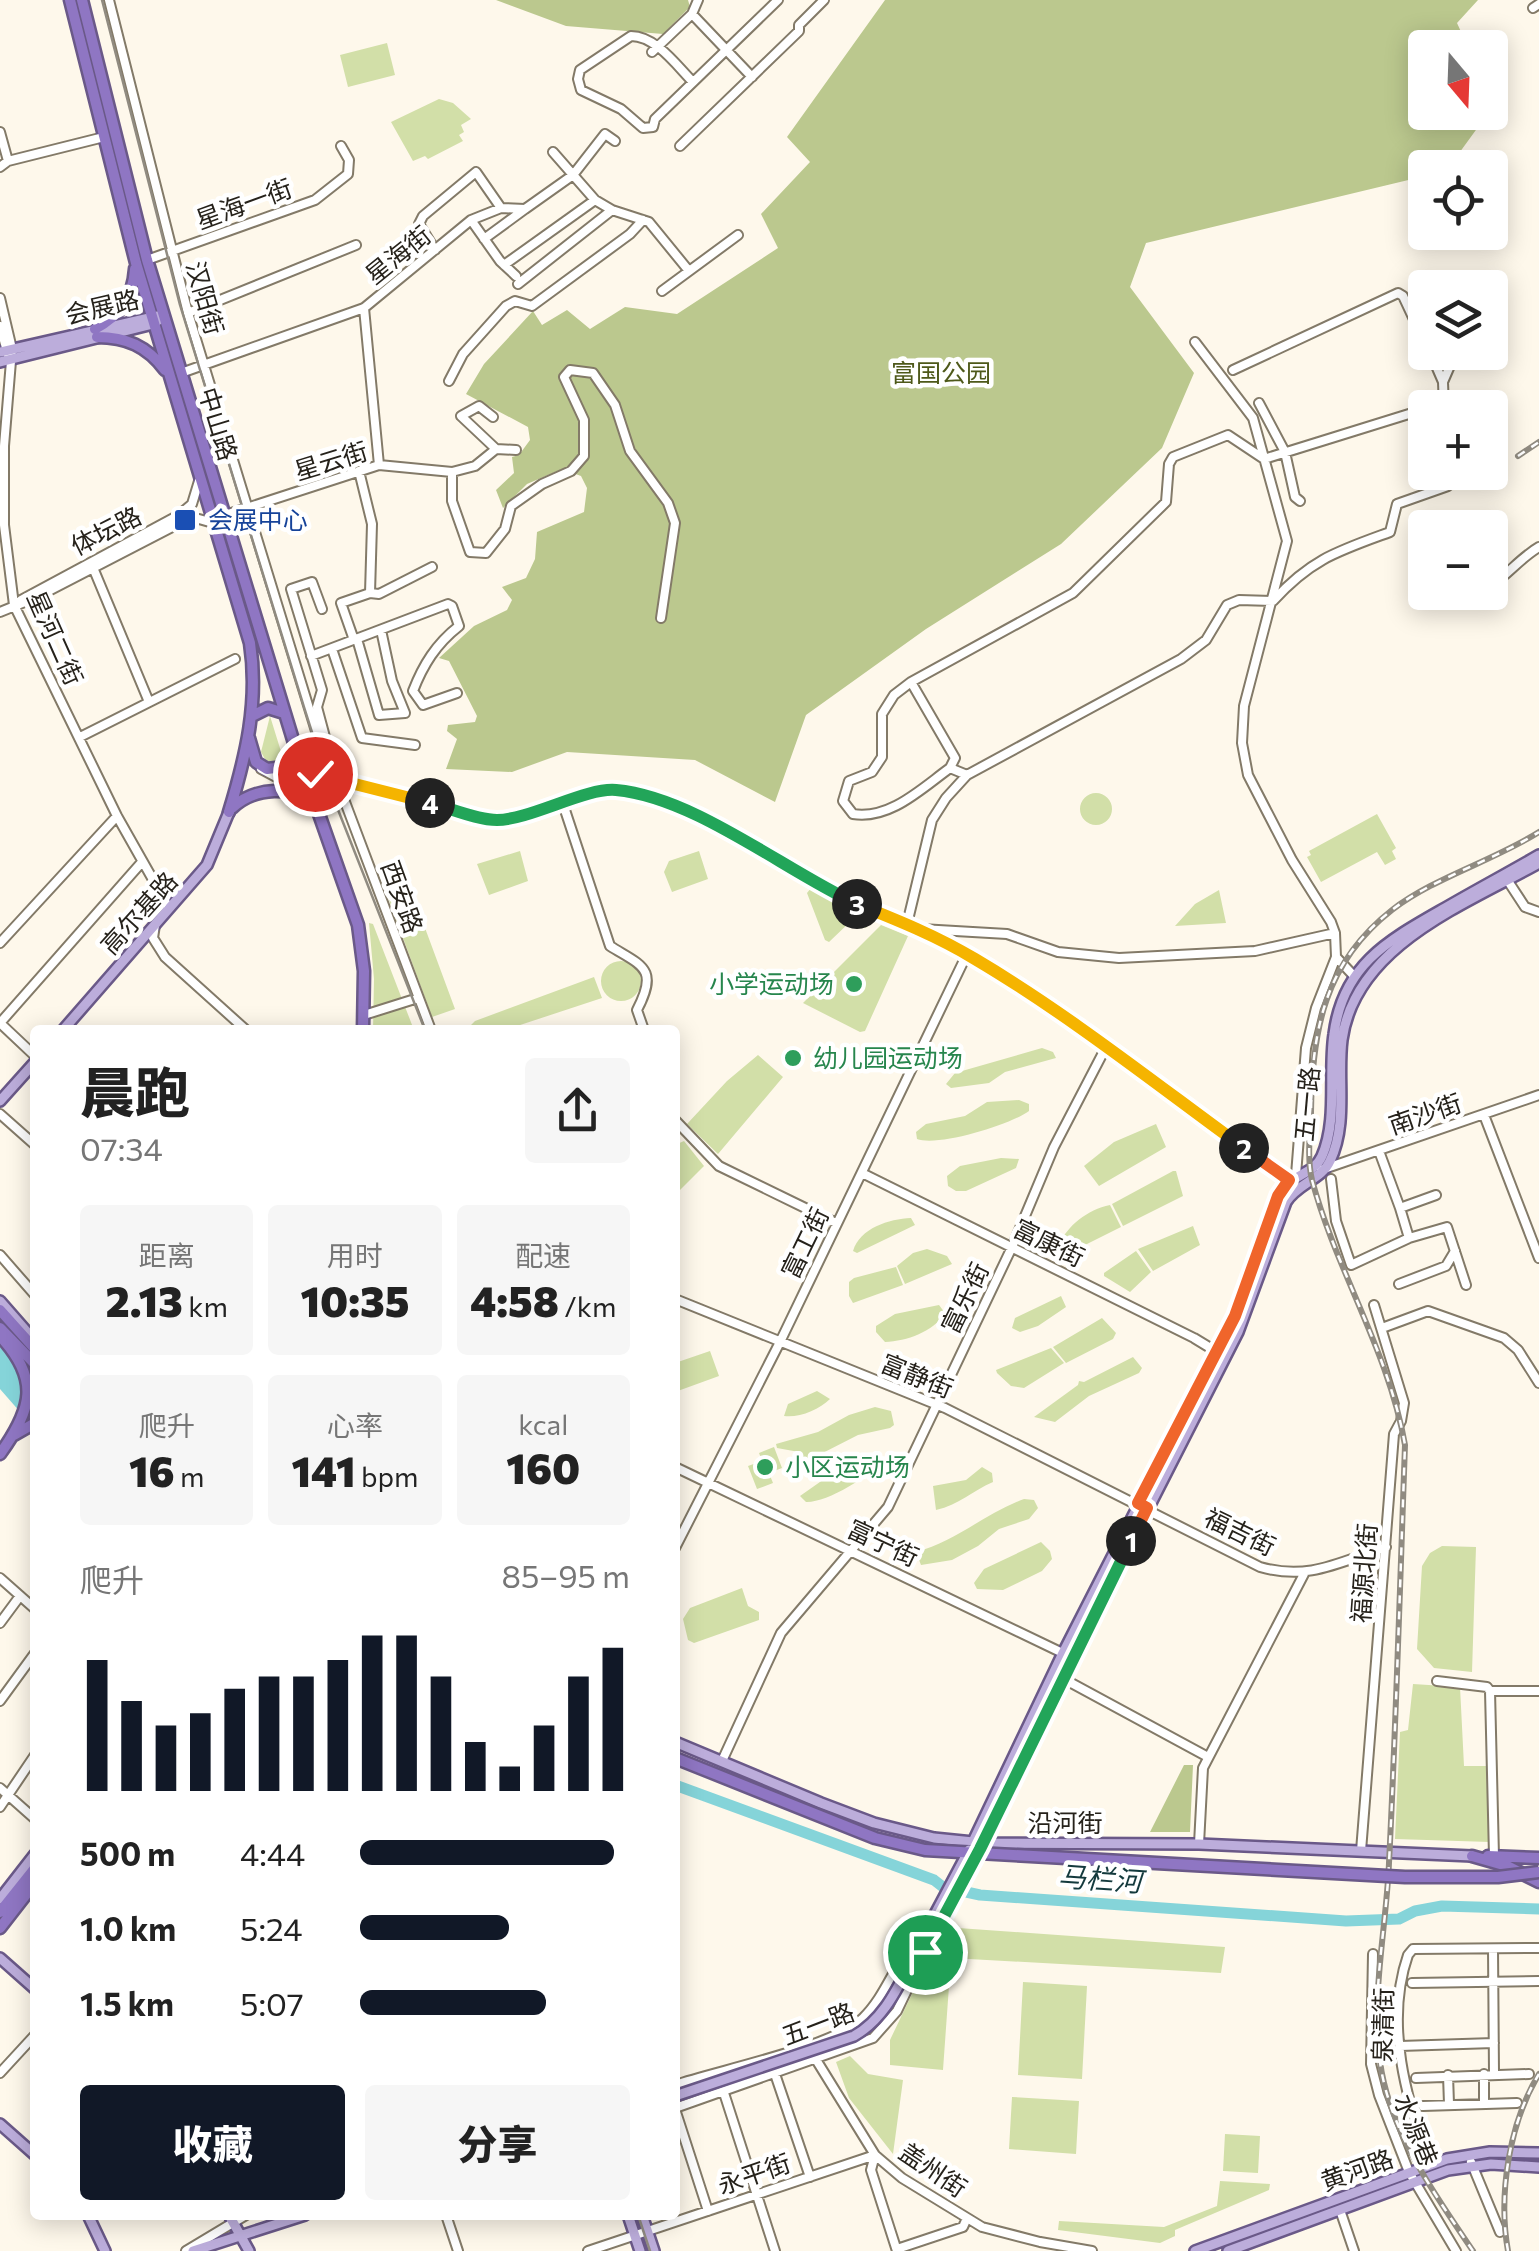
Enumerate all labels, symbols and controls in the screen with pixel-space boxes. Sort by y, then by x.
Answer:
north arrow [1408,30,1508,130]
map controls [1408,30,1508,610]
button: locate [1408,150,1508,250]
street label: 星海一街 [192,172,296,234]
street label: 星海街 [359,219,436,289]
street label: 汉阳街 [181,258,231,338]
button: layers [1408,270,1508,370]
street label: 会展路 [62,283,142,329]
park label: 富国公园 [891,357,991,387]
street label: 中山路 [194,383,244,464]
button: + [1408,390,1508,490]
street label: 星云街 [290,435,371,485]
street label: 体坛路 [65,500,146,561]
place label: 会展中心 [208,504,308,534]
marker: 会展中心 [172,507,198,533]
button: − [1408,510,1508,610]
street label: 星河二街 [22,586,90,689]
pin [273,732,358,817]
icon: check [288,747,343,802]
pin: 4 [405,778,455,828]
text: 4 [421,786,439,820]
street label: 西安路 [376,856,430,937]
street label: 高尔基路 [94,865,183,960]
pin: 3 [832,879,882,929]
text: 3 [849,887,865,921]
place label: 小学运动场 [709,968,834,998]
marker: 小学运动场 [843,973,865,995]
place label: 幼儿园运动场 [813,1042,963,1072]
marker: 幼儿园运动场 [782,1047,804,1069]
text: 晨跑 [80,1057,190,1124]
button: share [525,1058,630,1163]
street label: 五一路 [1288,1065,1324,1143]
street label: 南沙街 [1384,1087,1465,1139]
pin: 2 [1219,1123,1269,1173]
text: 07:34 [80,1128,163,1168]
text: 2 [1236,1131,1252,1165]
street label: 富工街 [774,1202,834,1283]
street label: 富康街 [1009,1212,1090,1272]
text: 距离 [139,1238,195,1272]
text: 用时 [327,1238,383,1272]
text: 配速 [515,1238,571,1272]
street label: 富乐街 [934,1257,994,1338]
text: 2.13 [106,1274,183,1326]
text: 10:35 [300,1274,410,1326]
text: 4:58 [470,1274,559,1326]
text: km [183,1289,228,1323]
text: /km [559,1289,616,1323]
street label: 富静街 [877,1347,958,1403]
text: kcal [518,1407,568,1441]
text: 爬升 [139,1408,195,1442]
text: 心率 [327,1408,383,1442]
text: 160 [506,1441,580,1493]
text: 16 [129,1444,175,1496]
text: 141 [292,1444,356,1496]
place label: 小区运动场 [785,1451,910,1481]
marker: 小区运动场 [754,1456,776,1478]
text: m [175,1459,204,1493]
text: bpm [356,1459,418,1493]
street label: 福吉街 [1200,1501,1281,1561]
street label: 富宁街 [843,1513,924,1572]
pin: 1 [1106,1516,1156,1566]
street label: 福源北街 [1345,1522,1381,1624]
text: 1 [1125,1524,1137,1558]
text: 85–95 m [501,1555,630,1595]
text: 爬升 [80,1559,144,1599]
street label: 沿河街 [1027,1807,1103,1837]
text: 500 m [80,1833,175,1873]
text: 4:44 [240,1833,305,1873]
water label: 马栏河 [1057,1858,1148,1898]
text: 1.0 km [80,1908,176,1948]
text: 5:24 [240,1908,302,1948]
pin [883,1910,968,1995]
icon: arrive [898,1925,953,1980]
text: 1.5 km [80,1983,174,2023]
text: 5:07 [240,1983,304,2023]
street label: 泉清街 [1366,1987,1398,2063]
street label: 五一路 [777,1996,858,2051]
button: 收藏 [80,2085,345,2200]
button: 分享 [365,2085,630,2200]
street label: 水源巷 [1389,2089,1445,2170]
street label: 盖州街 [894,2136,973,2203]
street label: 黄河路 [1316,2142,1397,2196]
street label: 永平街 [713,2147,794,2199]

